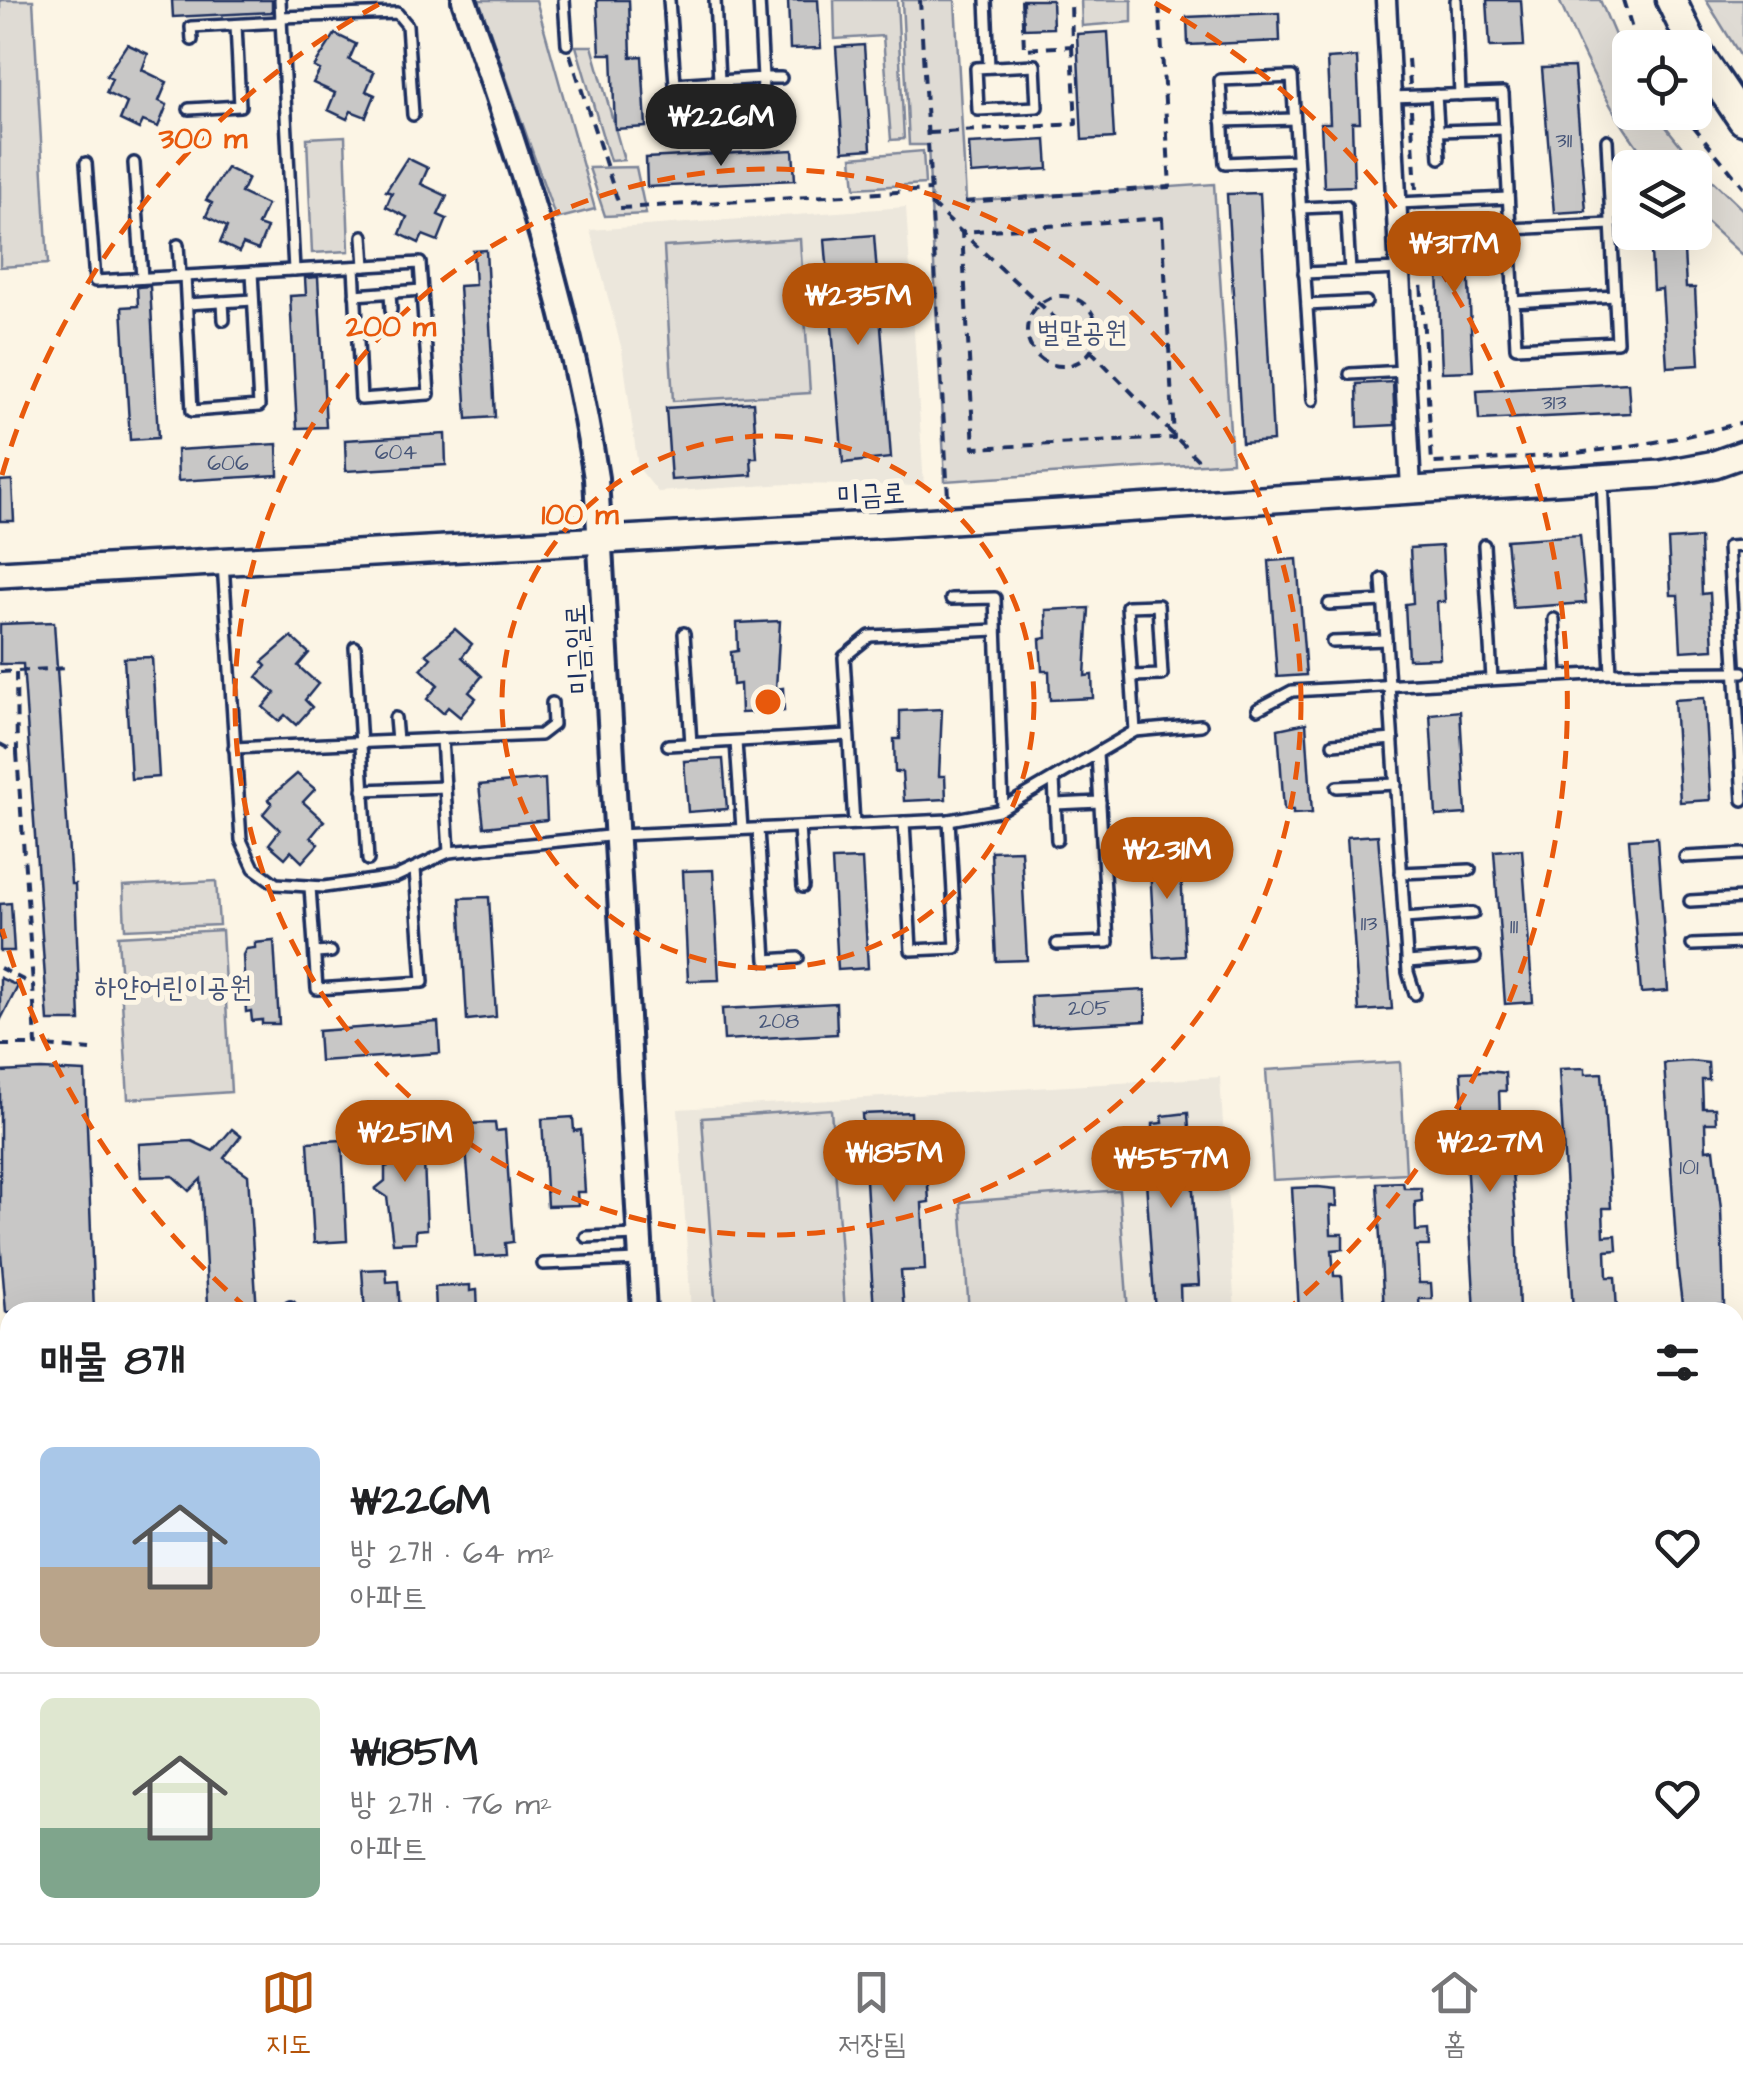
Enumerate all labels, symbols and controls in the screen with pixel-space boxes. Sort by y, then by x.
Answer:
map controls [1612,30,1712,250]
button: locate [1612,30,1712,130]
pin: ₩226M [651,84,791,169]
text: ₩226M [668,94,774,139]
text: 300 m [158,118,248,160]
house number: 311 [1556,125,1573,156]
button: layers [1612,150,1712,250]
pin: ₩317M [1384,211,1524,296]
text: ₩317M [1409,221,1499,266]
pin: ₩235M [788,263,928,348]
text: ₩235M [804,273,912,318]
text: 200 m [345,306,437,348]
park label: 벌말공원 [1037,313,1127,352]
house number: 313 [1541,387,1567,418]
house number: 604 [375,437,417,468]
house number: 606 [207,448,249,479]
street label: 미금로 [836,474,906,516]
text: 100 m [541,494,619,536]
street label: 미금일로 [556,603,600,695]
centre of rings [750,684,786,720]
pin: ₩231M [1097,817,1237,902]
text: ₩231M [1123,827,1211,872]
house number: 113 [1361,908,1377,939]
house number: 111 [1510,911,1518,942]
park label: 하얀어린이공원 [94,968,252,1007]
house number: 205 [1068,993,1110,1024]
house number: 208 [759,1006,799,1037]
pin: ₩251M [335,1100,475,1185]
text: ₩251M [357,1110,453,1155]
pin: ₩227M [1420,1110,1560,1195]
pin: ₩185M [824,1120,964,1205]
text: ₩227M [1437,1120,1543,1165]
pin: ₩557M [1101,1126,1241,1211]
text: ₩185M [845,1130,943,1175]
text: ₩557M [1113,1136,1229,1181]
house number: 101 [1679,1152,1699,1183]
text: 매물 8개 [40,1333,185,1391]
icon: filters [1650,1335,1705,1390]
text: ₩226M [350,1473,490,1531]
icon: home [120,1487,240,1607]
icon: heart [1650,1520,1705,1575]
text: 방 2개 · 64 m² [350,1531,554,1576]
text: 아파트 [350,1576,427,1621]
text: ₩185M [350,1724,478,1782]
icon: home [120,1738,240,1858]
icon: heart [1650,1771,1705,1826]
text: 방 2개 · 76 m² [350,1782,552,1827]
text: 아파트 [350,1827,427,1872]
tab: 지도 [261,1965,316,2064]
tab: 저장됨 [838,1965,905,2064]
tab: 홈 [1427,1965,1482,2064]

